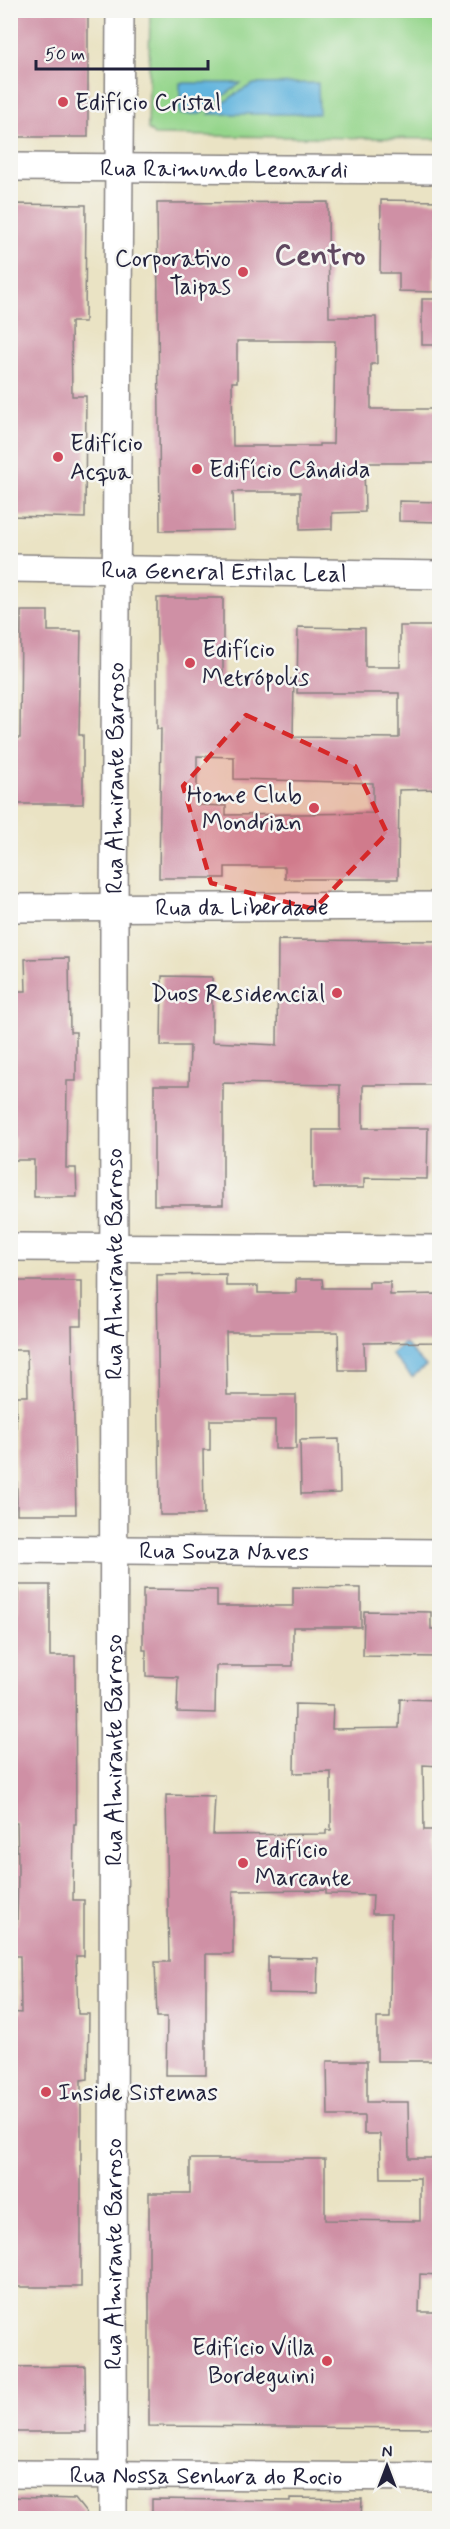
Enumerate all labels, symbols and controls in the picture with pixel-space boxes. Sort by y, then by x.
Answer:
scale bar [36,33,208,71]
text: 50 m [45,43,85,67]
place label: Edifício Cristal [75,88,221,119]
marker: Edifício Cristal [56,95,70,109]
street label: Rua Raimundo Leonardi [100,154,348,186]
district label: Centro [275,236,365,275]
place label: Corporativo Taipas [115,244,231,303]
marker: Corporativo Taipas [236,265,250,279]
place label: Edifício Acqua [70,429,143,488]
marker: Edifício Acqua [51,450,65,464]
place label: Edifício Cândida [209,455,370,486]
marker: Edifício Cândida [190,462,204,476]
street label: Rua General Estilac Leal [101,555,347,590]
place label: Edifício Metrópolis [202,635,310,694]
marker: Edifício Metrópolis [183,656,197,670]
street label: Rua Almirante Barroso [100,662,133,894]
place label: Home Club Mondrian [187,780,302,839]
marker: Home Club Mondrian [307,801,321,815]
street label: Rua da Liberdade [155,893,329,924]
place label: Duos Residencial [151,979,325,1010]
marker: Duos Residencial [330,986,344,1000]
street label: Rua Almirante Barroso [100,1148,131,1380]
street label: Rua Souza Naves [139,1536,309,1569]
street label: Rua Almirante Barroso [99,1634,131,1866]
place label: Edifício Marcante [255,1835,351,1894]
marker: Edifício Marcante [236,1856,250,1870]
place label: Inside Sistemas [58,2078,218,2109]
marker: Inside Sistemas [39,2085,53,2099]
street label: Rua Almirante Barroso [99,2138,130,2370]
place label: Edifício Villa Bordeguini [192,2333,315,2392]
marker: Edifício Villa Bordeguini [320,2354,334,2368]
north arrow [357,2436,417,2496]
text: N [382,2442,392,2463]
street label: Rua Nossa Senhora do Rocio [69,2460,342,2493]

